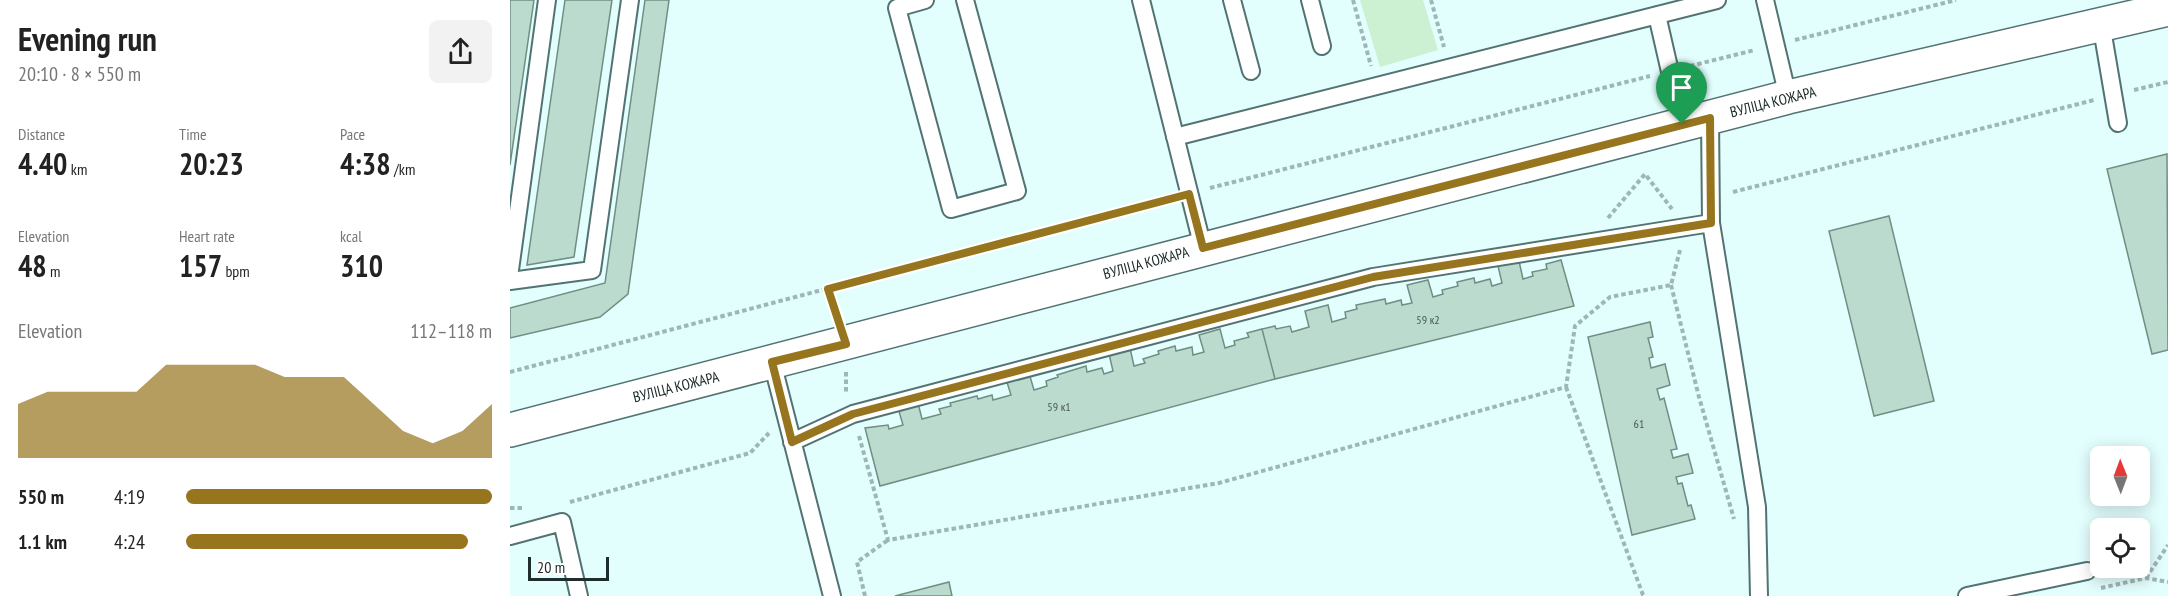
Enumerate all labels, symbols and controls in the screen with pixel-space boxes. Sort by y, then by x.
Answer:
text: Evening run [18,17,157,60]
button: share [429,20,492,83]
text: 20:10 · 8 × 550 m [18,61,141,87]
pin [1656,62,1707,124]
icon: arrive [1665,71,1698,104]
street label: ВУЛІЦА КОЖАРА [1728,81,1819,121]
text: Distance [18,124,65,144]
text: Time [179,124,207,144]
text: Pace [340,124,365,144]
text: 4.40 [18,144,67,183]
text: 20:23 [179,144,244,183]
text: 4:38 [340,144,391,183]
text: km [67,159,87,179]
text: /km [391,159,415,179]
text: Elevation [18,226,69,246]
text: Heart rate [179,226,235,246]
text: kcal [340,226,362,246]
street label: ВУЛІЦА КОЖАРА [1101,242,1192,283]
text: 48 [18,246,47,285]
text: 157 [179,246,222,285]
text: 310 [340,246,383,285]
text: m [47,261,61,281]
text: bpm [222,261,250,281]
house number: 59 к2 [1416,312,1440,327]
text: Elevation [18,318,82,344]
text: 112–118 m [410,318,492,344]
street label: ВУЛІЦА КОЖАРА [631,366,722,406]
house number: 59 к1 [1047,399,1071,414]
house number: 61 [1634,416,1644,431]
north arrow [2090,446,2150,506]
map controls [2090,446,2150,578]
text: 550 m [18,484,64,510]
text: 4:19 [114,484,145,510]
button: locate [2090,518,2150,578]
text: 1.1 km [18,529,67,555]
text: 4:24 [114,529,145,555]
scale bar [528,554,609,582]
text: 20 m [537,557,565,577]

